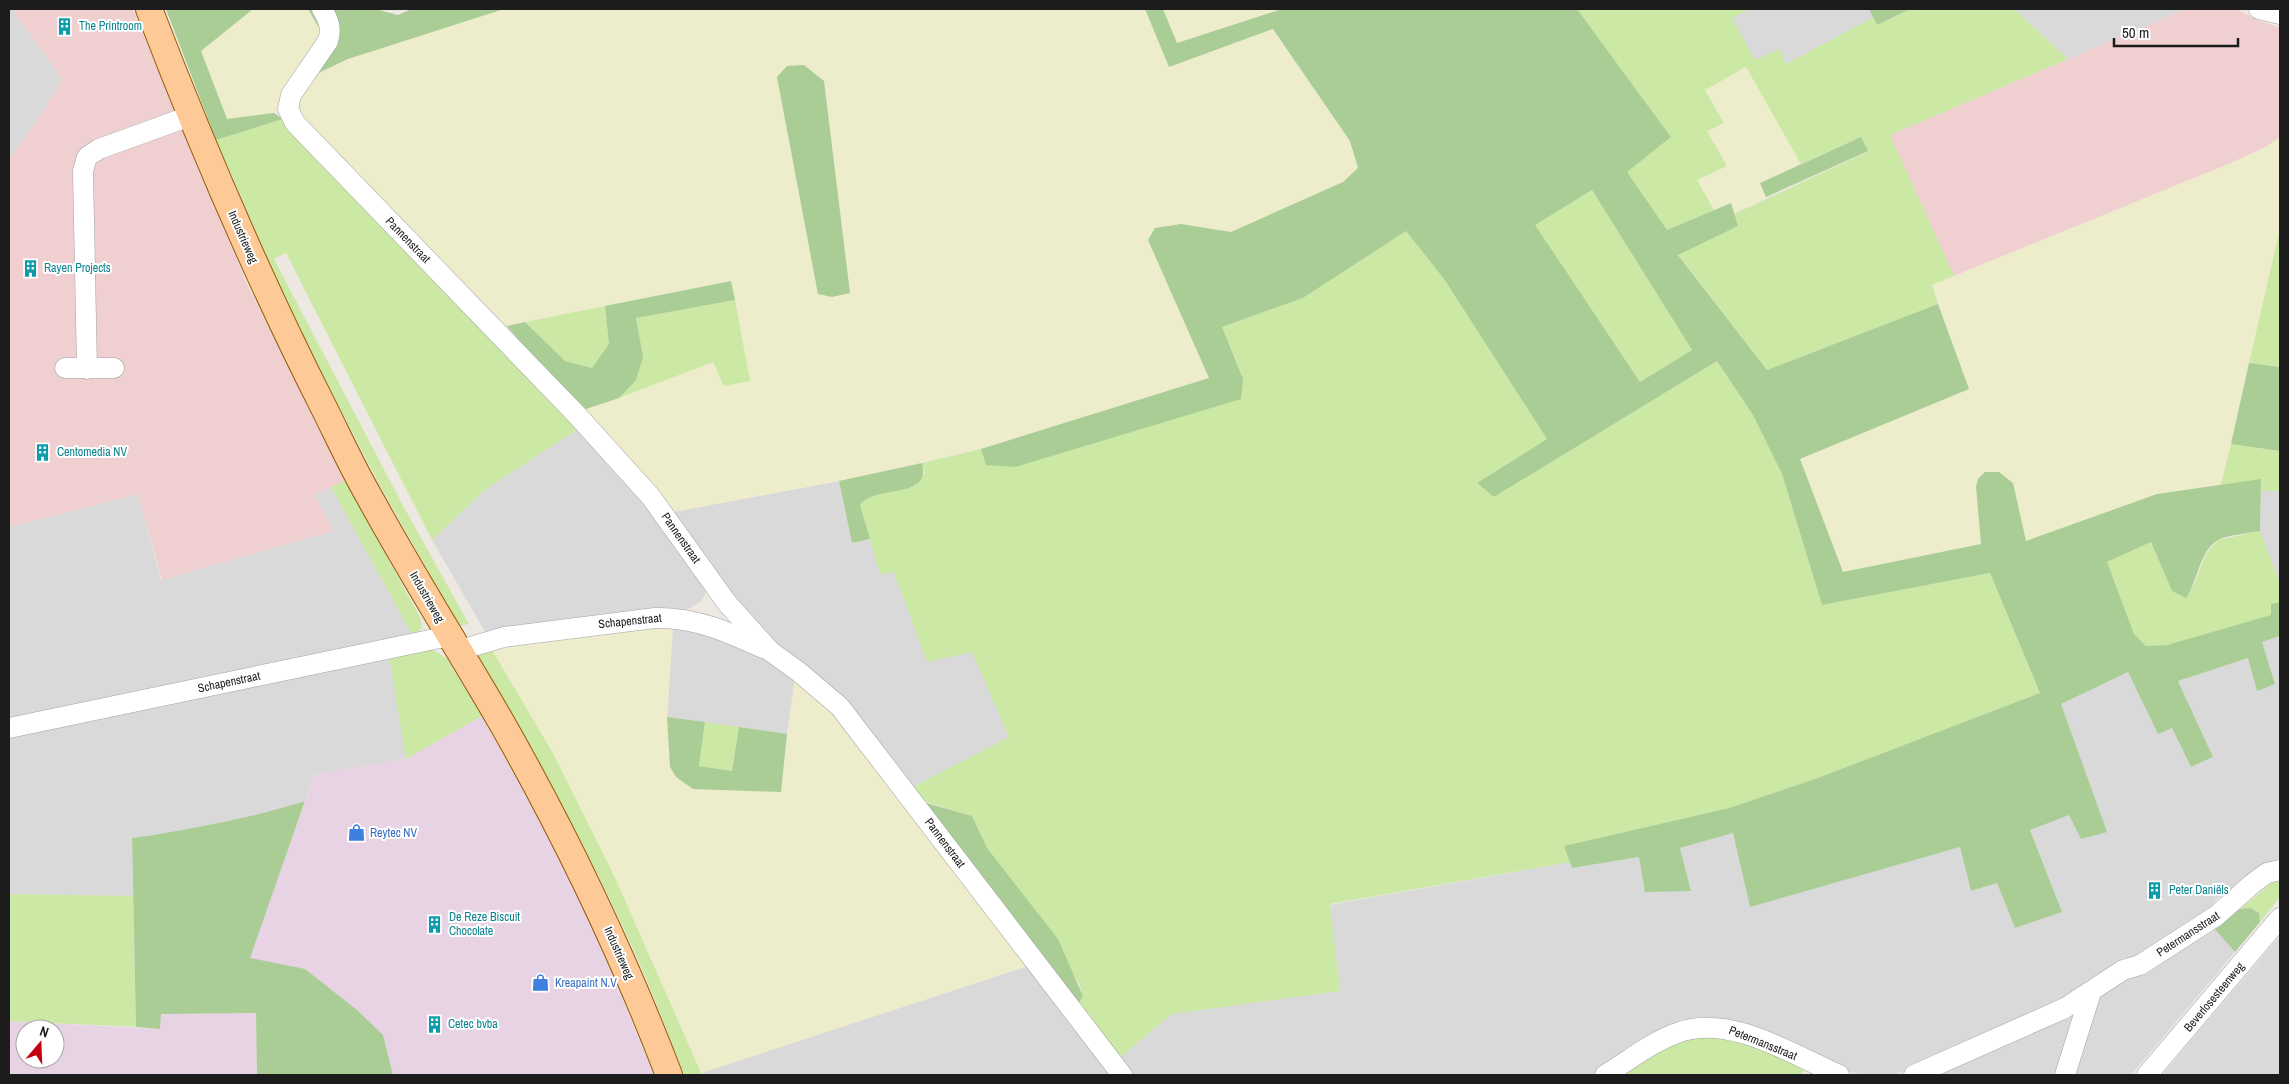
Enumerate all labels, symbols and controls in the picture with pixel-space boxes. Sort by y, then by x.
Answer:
scale bar [2114,15,2238,47]
building icon: The Printroom [55,16,75,36]
place label: The Printroom [79,18,142,34]
text: 50 m [2122,22,2149,43]
street label: Industrieweg [224,208,262,266]
street label: Pannenstraat [382,213,434,267]
building icon: Rayen Projects [20,258,40,278]
place label: Rayen Projects [44,260,111,276]
building icon: Centomedia NV [33,442,53,462]
place label: Centomedia NV [57,444,127,460]
street label: Pannenstraat [658,509,704,567]
street label: Industrieweg [406,569,448,626]
street label: Schapenstraat [598,610,663,632]
street label: Schapenstraat [196,668,262,696]
street label: Pannenstraat [921,815,969,871]
shop icon: Reytec NV [346,823,366,843]
place label: Reytec NV [370,825,417,841]
building icon: Peter Daniëls [2145,880,2165,900]
place label: Peter Daniëls [2169,882,2229,898]
street label: Petermansstraat [2153,907,2223,960]
place label: De Reze Biscuit Chocolate [449,909,520,939]
building icon: De Reze Biscuit Chocolate [425,914,445,934]
street label: Industrieweg [600,924,638,982]
street label: Beverlosesteenweg [2180,959,2248,1035]
shop icon: Kreapaint N.V [531,973,551,993]
place label: Kreapaint N.V [555,975,617,991]
building icon: Cetec bvba [424,1014,444,1034]
place label: Cetec bvba [448,1016,498,1032]
north arrow [15,1019,65,1069]
text: N [37,1022,51,1042]
street label: Petermansstraat [1727,1022,1800,1064]

